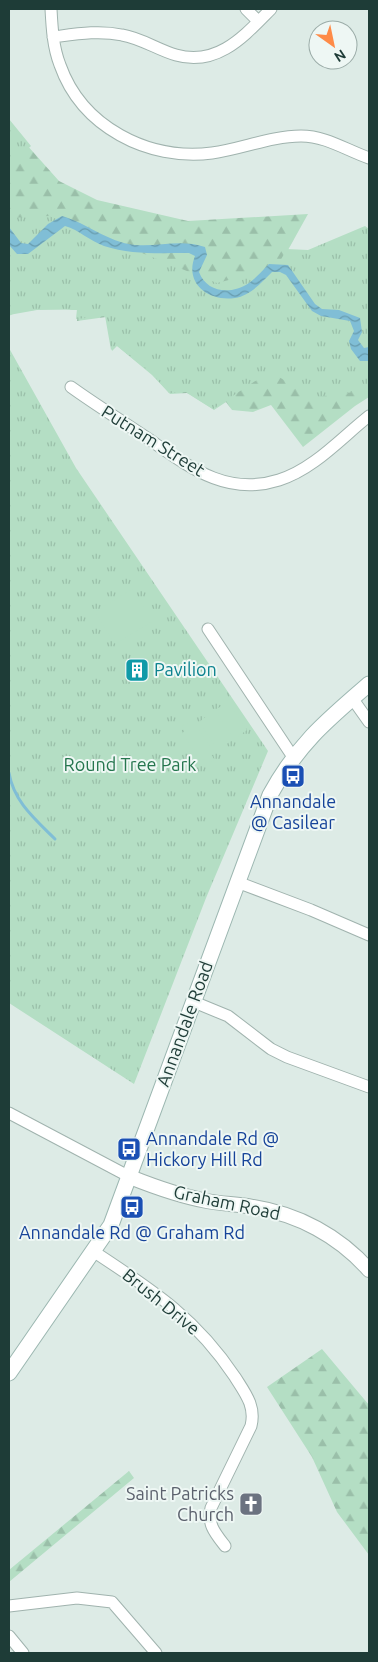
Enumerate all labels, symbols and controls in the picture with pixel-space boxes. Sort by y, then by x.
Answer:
north arrow [308,20,358,70]
text: N [331,46,349,65]
street label: Putnam Street [98,401,209,480]
building icon: Pavilion [124,657,150,683]
place label: Pavilion [154,659,217,679]
park label: Round Tree Park [64,754,196,774]
bus stop icon: Annandale @ Casilear [280,763,306,789]
place label: Annandale @ Casilear [250,791,336,832]
street label: Annandale Road [152,958,216,1089]
place label: Annandale Rd @ Hickory Hill Rd [146,1128,279,1169]
bus stop icon: Annandale Rd @ Hickory Hill Rd [116,1136,142,1162]
street label: Graham Road [172,1181,282,1223]
bus stop icon: Annandale Rd @ Graham Rd [119,1194,145,1220]
place label: Annandale Rd @ Graham Rd [19,1222,245,1242]
street label: Brush Drive [119,1264,204,1338]
place label: Saint Patricks Church [126,1483,234,1524]
church icon: Saint Patricks Church [238,1491,264,1517]

